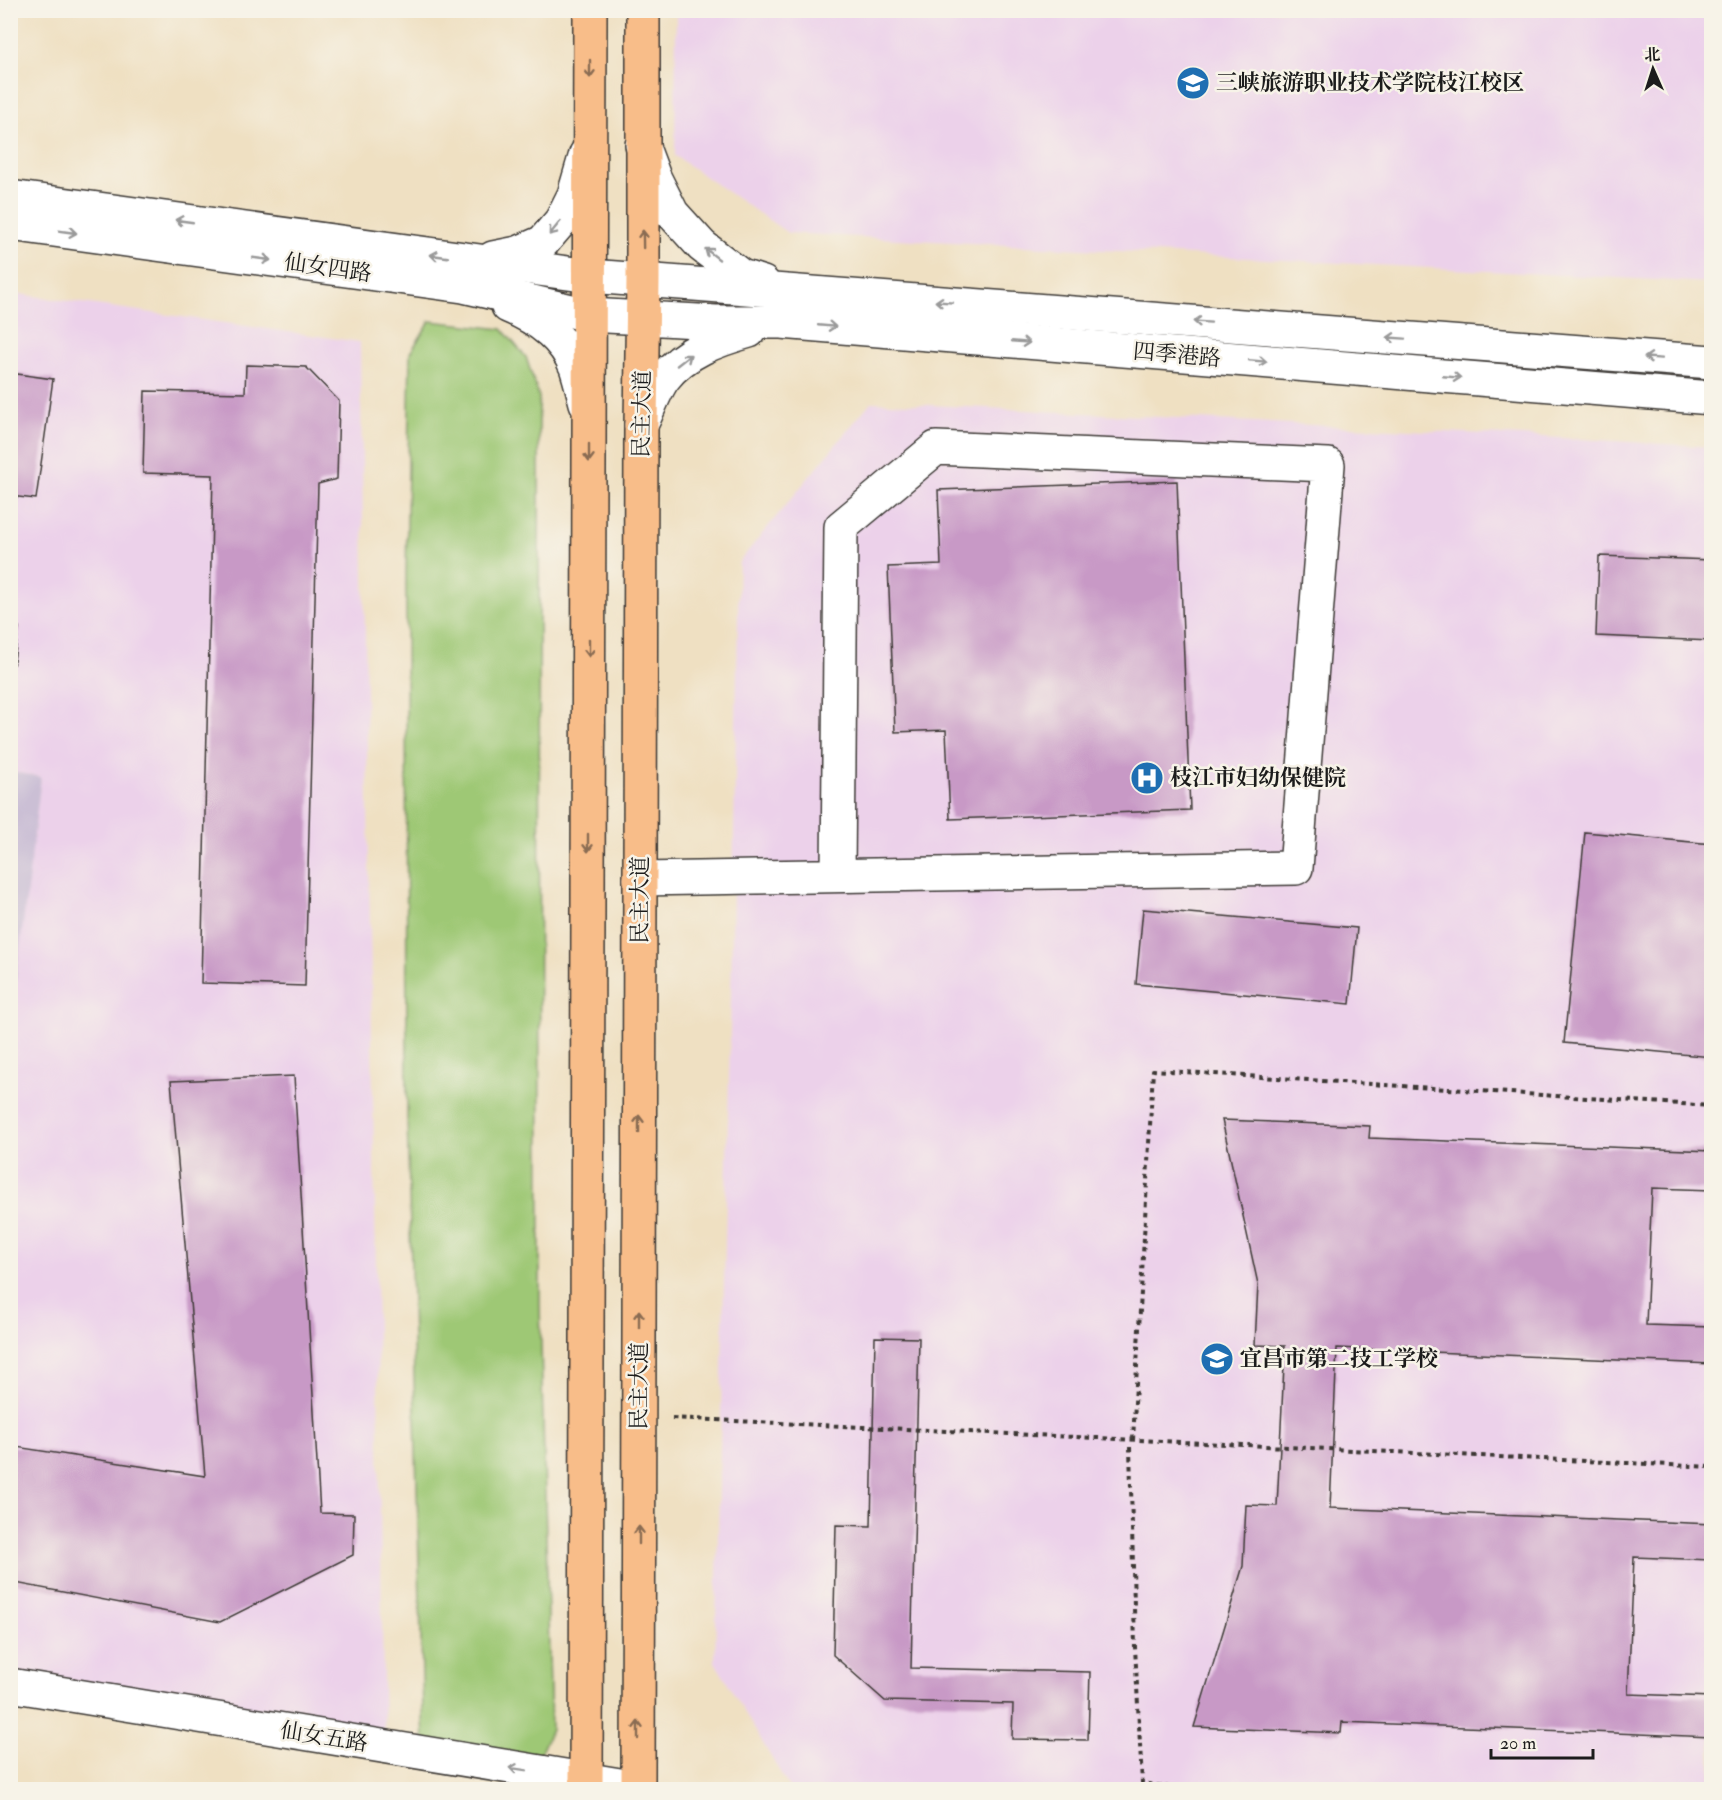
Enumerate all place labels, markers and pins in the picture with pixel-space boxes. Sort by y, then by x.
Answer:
school or university icon: 三峡旅游职业技术学院枝江校区 [1175,65,1211,101]
place label: 三峡旅游职业技术学院枝江校区 [1216,69,1524,97]
hospital icon: 枝江市妇幼保健院 [1129,760,1165,796]
place label: 枝江市妇幼保健院 [1170,764,1346,792]
school or university icon: 宜昌市第二技工学校 [1199,1341,1235,1377]
place label: 宜昌市第二技工学校 [1240,1345,1438,1373]

